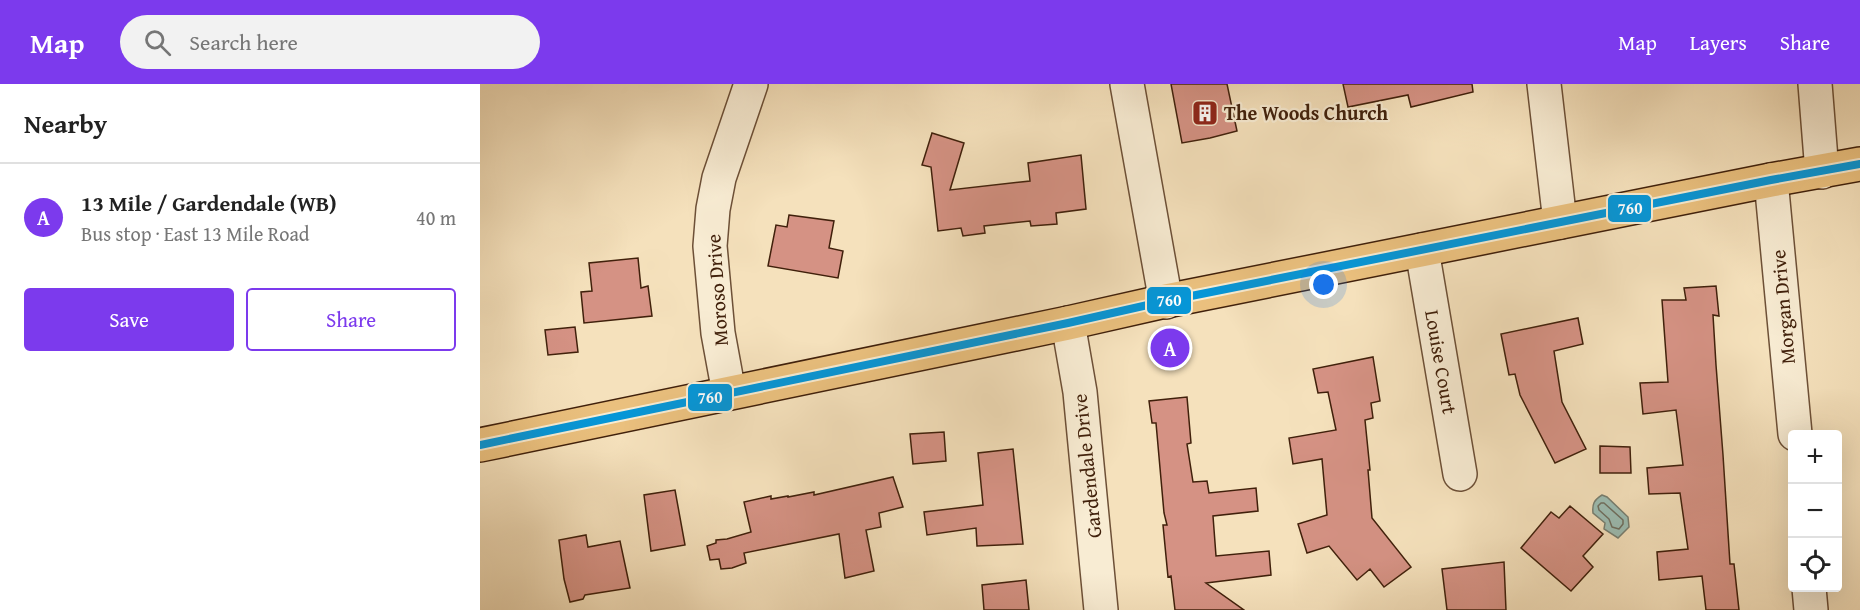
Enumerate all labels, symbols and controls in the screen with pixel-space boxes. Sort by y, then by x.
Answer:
search box [120,15,540,69]
text: Map [30,22,84,63]
icon: search [141,26,174,59]
text: Search here [189,26,298,58]
text: Map [1618,27,1657,58]
text: Layers [1690,27,1747,58]
text: Share [1780,27,1830,58]
building icon: The Woods Church [1190,98,1220,128]
place label: The Woods Church [1224,98,1388,127]
text: Nearby [24,104,107,143]
text: 13 Mile / Gardendale (WB) [81,187,337,219]
line badge: 760 [1607,194,1652,223]
text: 760 [1618,196,1642,220]
text: A [37,203,50,232]
text: 40 m [416,203,456,232]
text: Bus stop · East 13 Mile Road [81,219,310,248]
street label: Moroso Drive [698,233,735,347]
street label: Morgan Drive [1763,249,1802,365]
your location [1309,270,1338,299]
line badge: 760 [1146,286,1192,315]
button: Save [24,288,234,351]
button: Share [246,288,456,351]
text: 760 [1157,288,1181,312]
street label: Louise Court [1418,308,1465,416]
pin: A [1150,326,1190,370]
line badge: 760 [687,383,733,412]
text: 760 [698,385,722,409]
street label: Gardendale Drive [1065,392,1109,540]
map controls [1788,430,1842,592]
button: + [1788,430,1842,484]
button: − [1788,484,1842,538]
button: locate [1788,538,1842,592]

